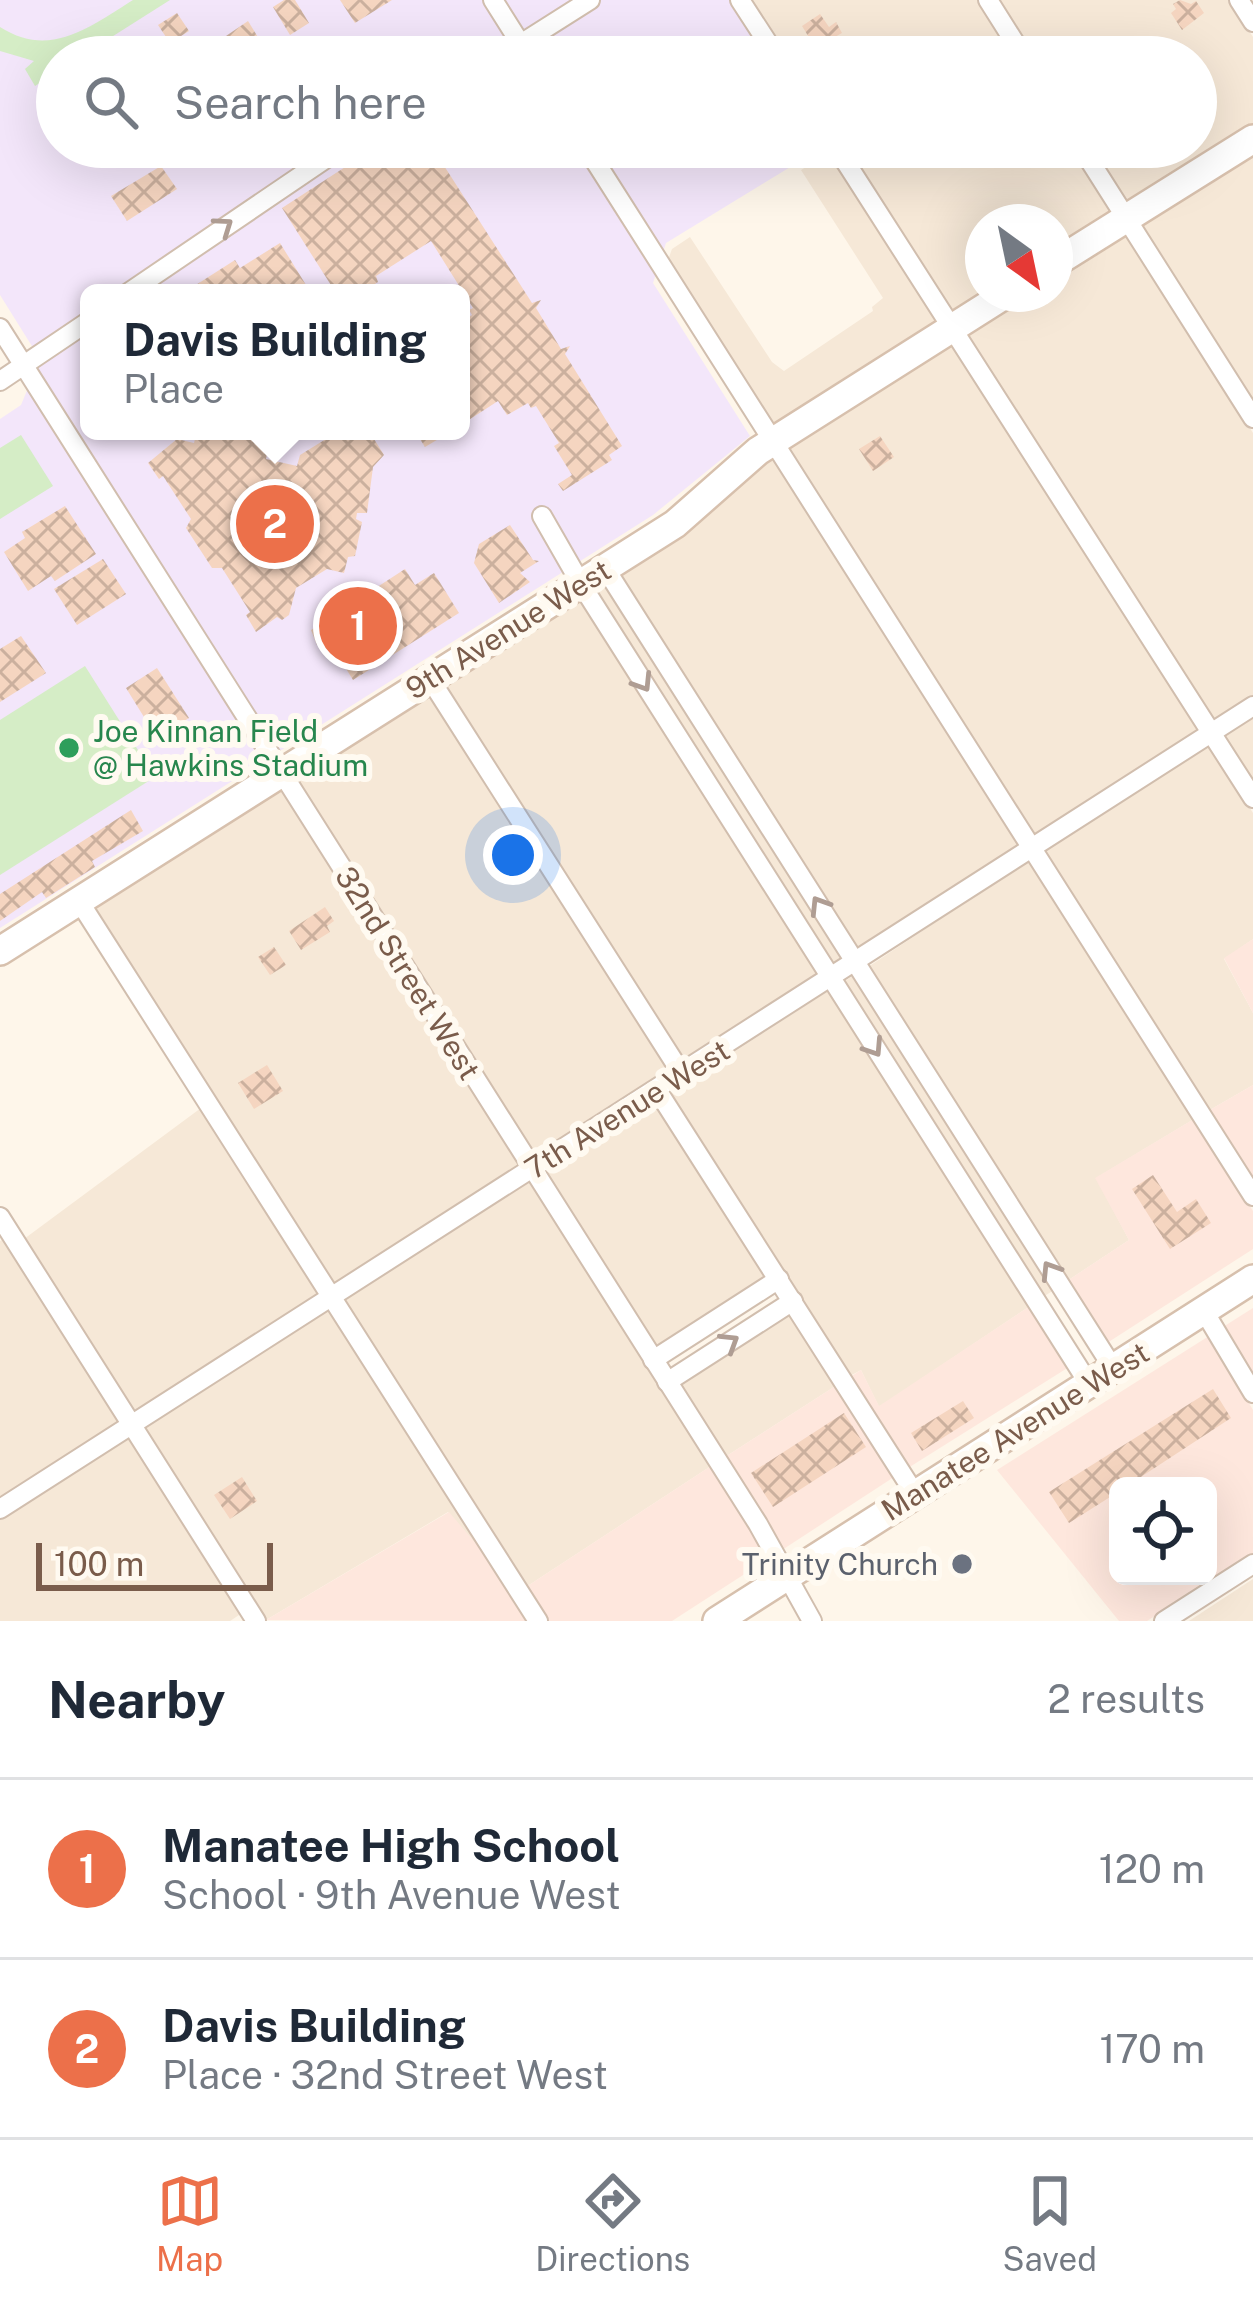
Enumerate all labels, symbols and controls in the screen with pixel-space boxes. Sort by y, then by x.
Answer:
search box [36,36,1217,168]
icon: search [78,69,144,135]
text: Search here [174,76,427,129]
north arrow [965,204,1073,312]
one-way arrow [211,218,232,240]
popup [80,284,470,440]
text: Davis Building [123,313,427,366]
text: Place [123,366,224,412]
pin: 2 [236,479,314,569]
street label: 9th Avenue West [399,551,617,707]
pin: 1 [319,581,397,671]
one-way arrow [629,669,651,691]
place label: Joe Kinnan Field @ Hawkins Stadium [93,713,368,783]
marker: Joe Kinnan Field @ Hawkins Stadium [56,735,82,761]
your location [483,825,543,885]
street label: 32nd Street West [328,860,488,1086]
one-way arrow [810,896,833,918]
street label: 7th Avenue West [518,1032,736,1186]
one-way arrow [860,1034,882,1056]
one-way arrow [1043,1261,1065,1283]
one-way arrow [717,1333,739,1356]
street label: Manatee Avenue West [875,1334,1155,1528]
map controls [1109,1477,1217,1585]
button: locate [1109,1477,1217,1585]
scale bar [36,1537,273,1590]
text: 100 m [54,1545,144,1583]
place label: Trinity Church [742,1546,938,1582]
marker: Trinity Church [949,1551,975,1577]
text: Nearby [48,1670,225,1729]
text: 2 results [1048,1676,1205,1722]
text: Manatee High School [162,1819,620,1872]
text: 1 [79,1846,95,1892]
text: 120 m [1099,1846,1205,1892]
text: School · 9th Avenue West [162,1872,621,1918]
text: Davis Building [162,1999,466,2052]
text: 2 [75,2026,99,2072]
text: 170 m [1099,2026,1205,2072]
text: Place · 32nd Street West [162,2052,608,2098]
tab: Map [156,2168,223,2278]
tab: Directions [535,2168,690,2278]
tab: Saved [1003,2168,1097,2278]

